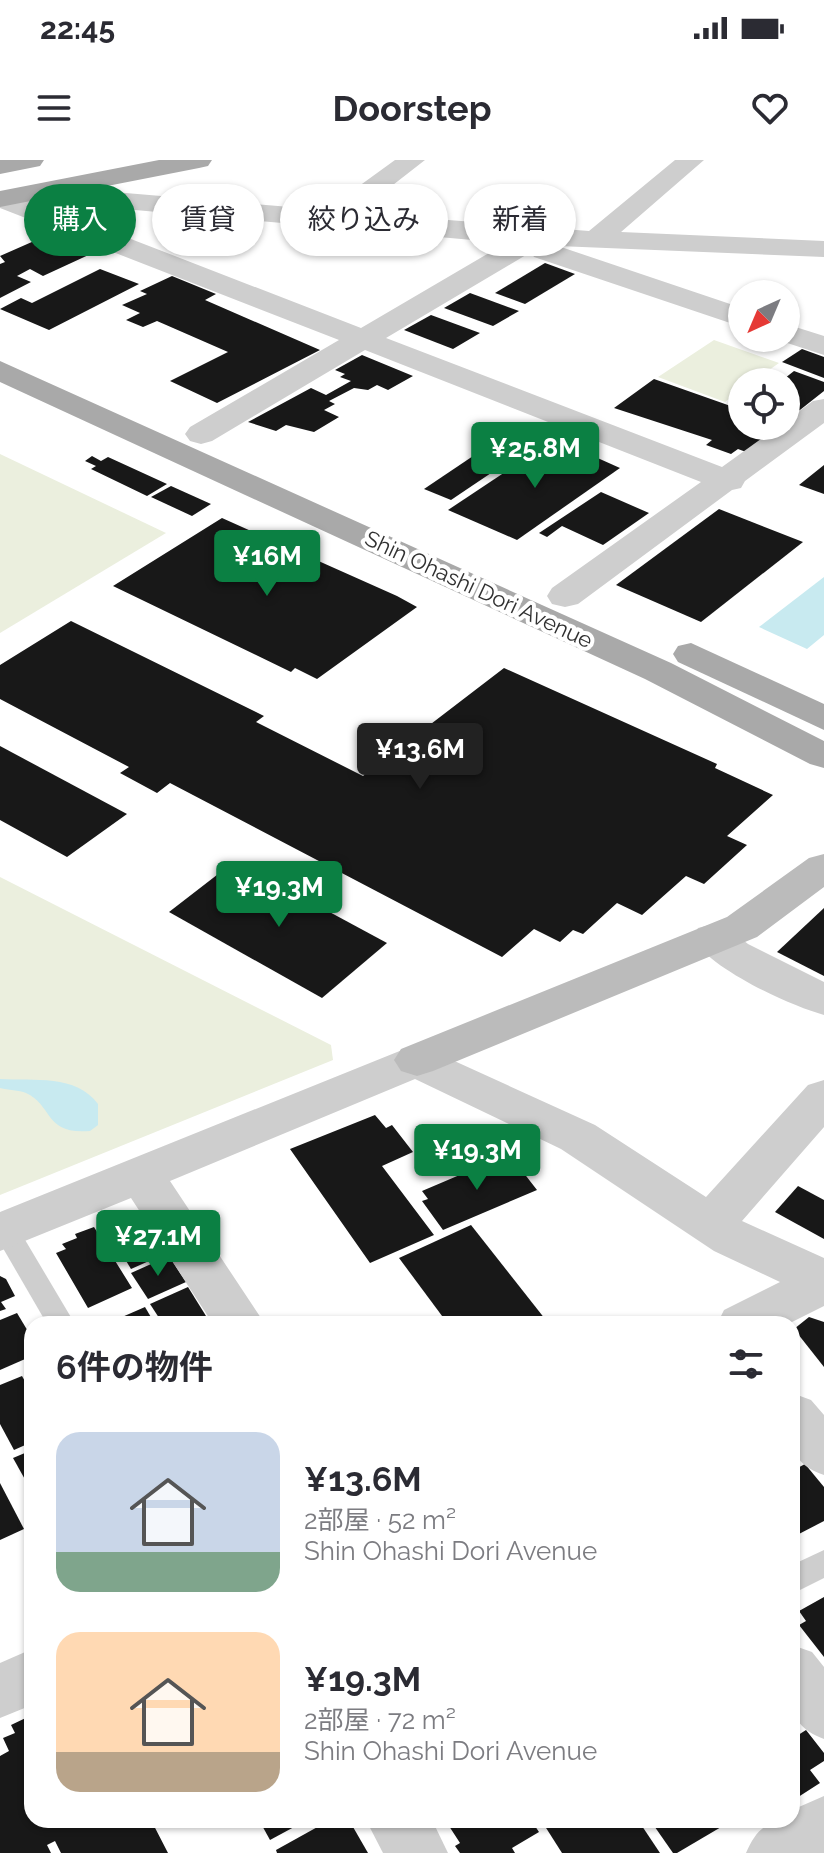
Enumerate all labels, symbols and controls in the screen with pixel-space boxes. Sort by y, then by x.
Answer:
text: 22:45 [40,11,115,46]
icon: menu [32,86,76,130]
icon: heart [748,86,792,130]
text: Doorstep [332,87,492,129]
chip: 購入 [24,184,136,256]
chip: 賃貸 [152,184,264,256]
chip: 絞り込み [280,184,448,256]
chip: 新着 [464,184,576,256]
north arrow [728,280,800,352]
map controls [728,280,800,440]
button: locate [728,368,800,440]
pin: ¥25.8M [470,422,600,490]
text: ¥25.8M [489,433,581,463]
street label: Shin Ohashi Dori Avenue [361,525,597,653]
pin: ¥16M [220,530,314,598]
text: ¥16M [232,541,302,571]
pin: ¥13.6M [355,723,485,791]
text: ¥13.6M [375,734,465,764]
pin: ¥19.3M [214,861,344,929]
text: ¥19.3M [234,872,324,902]
pin: ¥19.3M [412,1124,542,1192]
text: ¥19.3M [432,1135,522,1165]
pin: ¥27.1M [93,1210,223,1278]
text: ¥27.1M [114,1221,202,1251]
icon: filters [724,1342,768,1386]
text: 6件の物件 [56,1347,213,1387]
text: ¥13.6M [304,1459,422,1499]
icon: home [120,1464,216,1560]
text: 2部屋 · 52 m² [304,1505,456,1535]
text: Shin Ohashi Dori Avenue [304,1536,597,1566]
text: ¥19.3M [304,1659,421,1699]
icon: home [120,1664,216,1760]
text: 2部屋 · 72 m² [304,1705,456,1735]
text: Shin Ohashi Dori Avenue [304,1736,597,1766]

